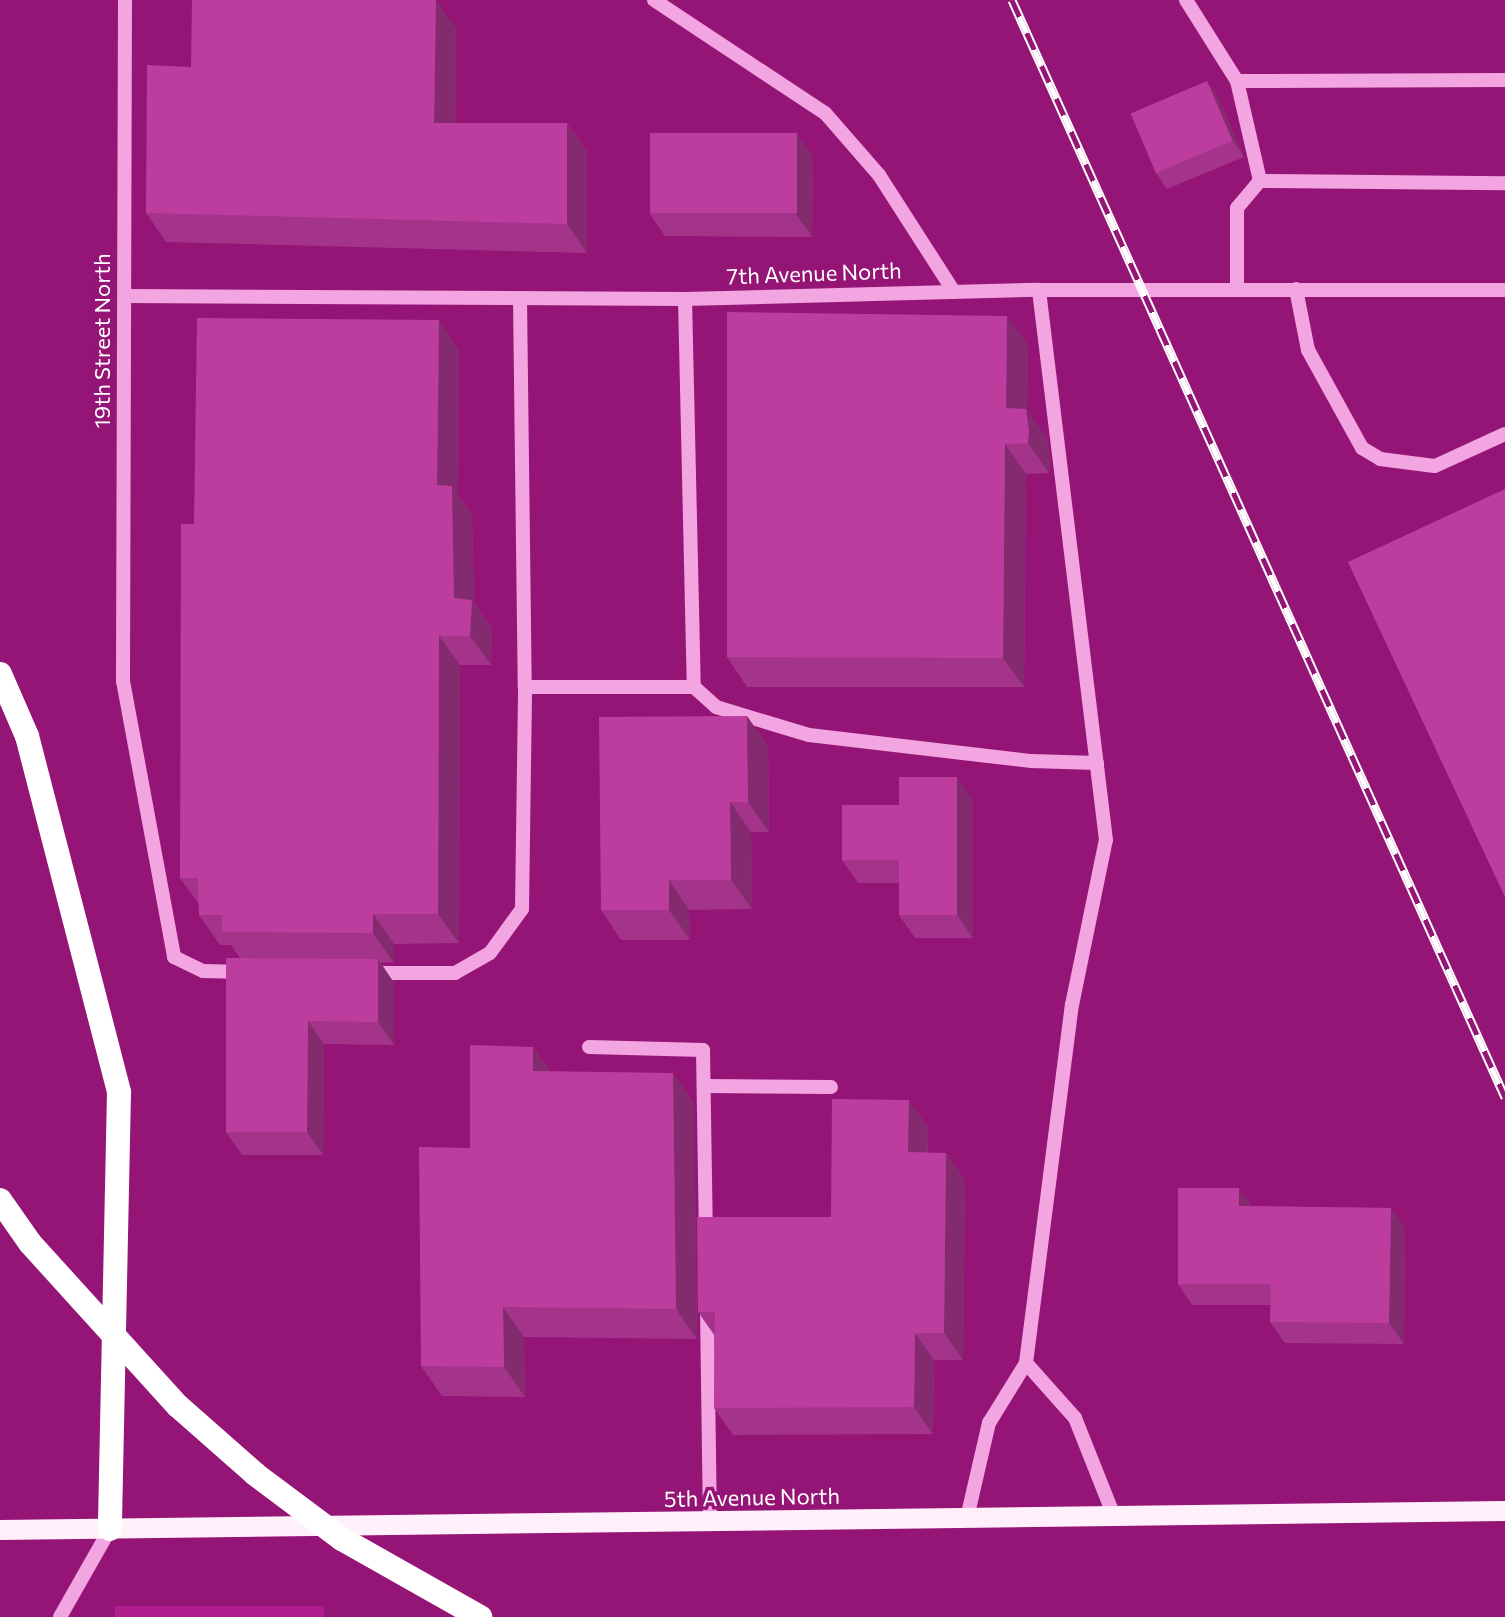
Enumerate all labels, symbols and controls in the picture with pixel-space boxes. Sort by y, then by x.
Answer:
street label: 19th Street North [89,253,115,429]
street label: 7th Avenue North [726,257,902,289]
street label: 5th Avenue North [664,1482,840,1512]

